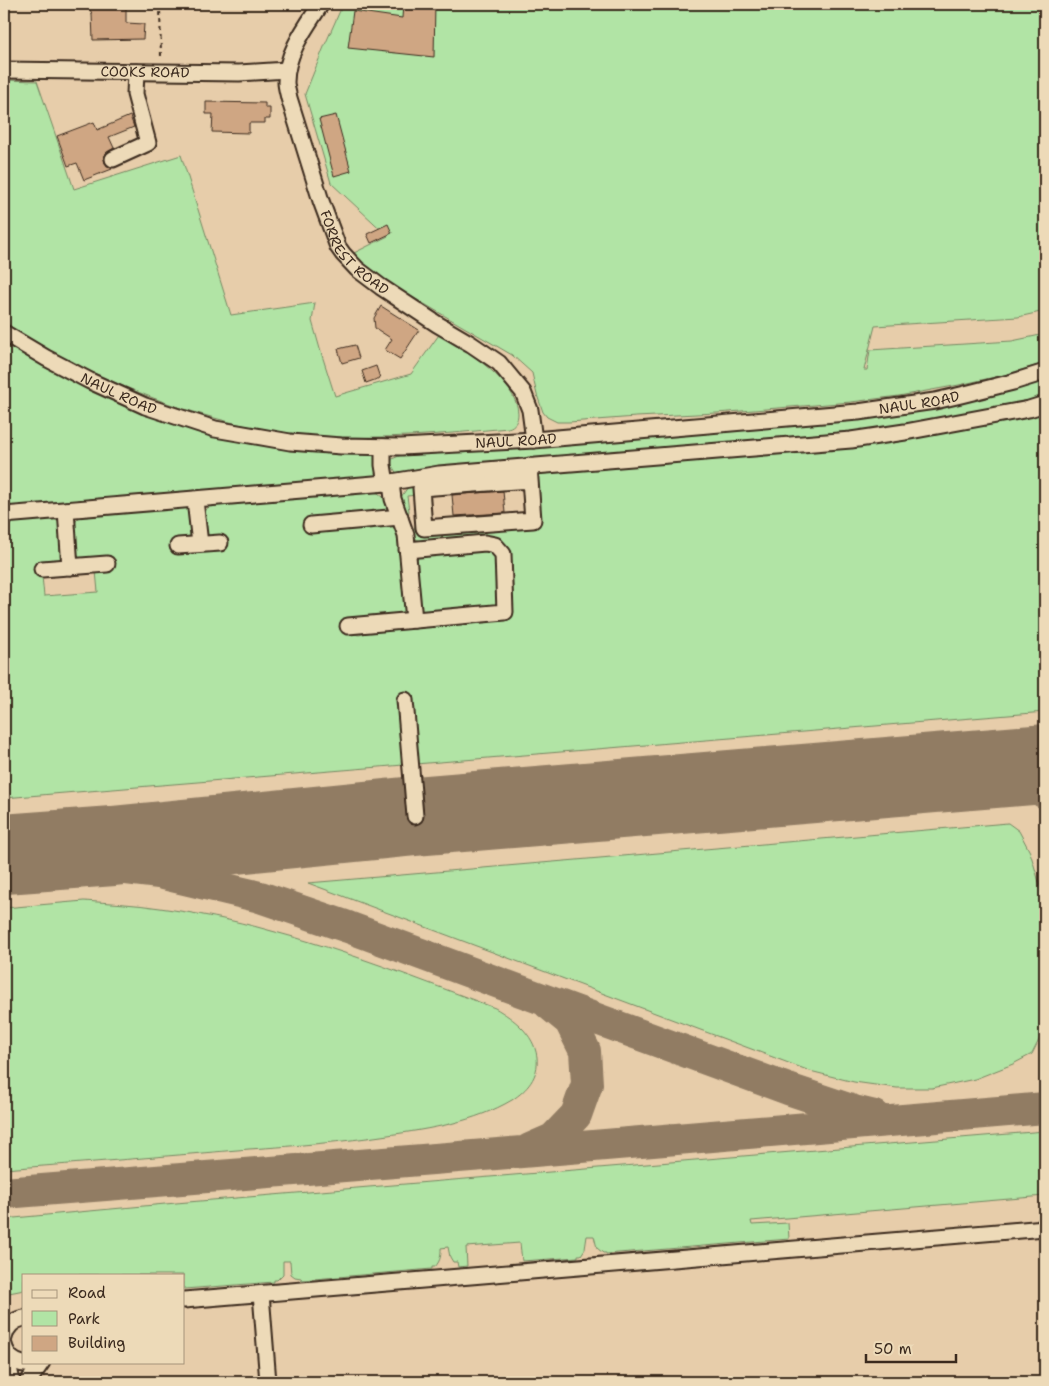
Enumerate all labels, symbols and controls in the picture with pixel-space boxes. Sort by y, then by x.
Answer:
street label: COOKS ROAD [100,62,190,81]
street label: FORREST ROAD [316,208,392,299]
street label: NAUL ROAD [78,369,159,418]
street label: NAUL ROAD [877,387,961,418]
street label: NAUL ROAD [475,429,557,452]
legend [22,1274,185,1364]
text: Road [68,1283,106,1303]
text: Park [68,1309,100,1329]
scale bar [866,1331,956,1363]
text: Building [68,1333,125,1353]
text: 50 m [874,1339,912,1359]

